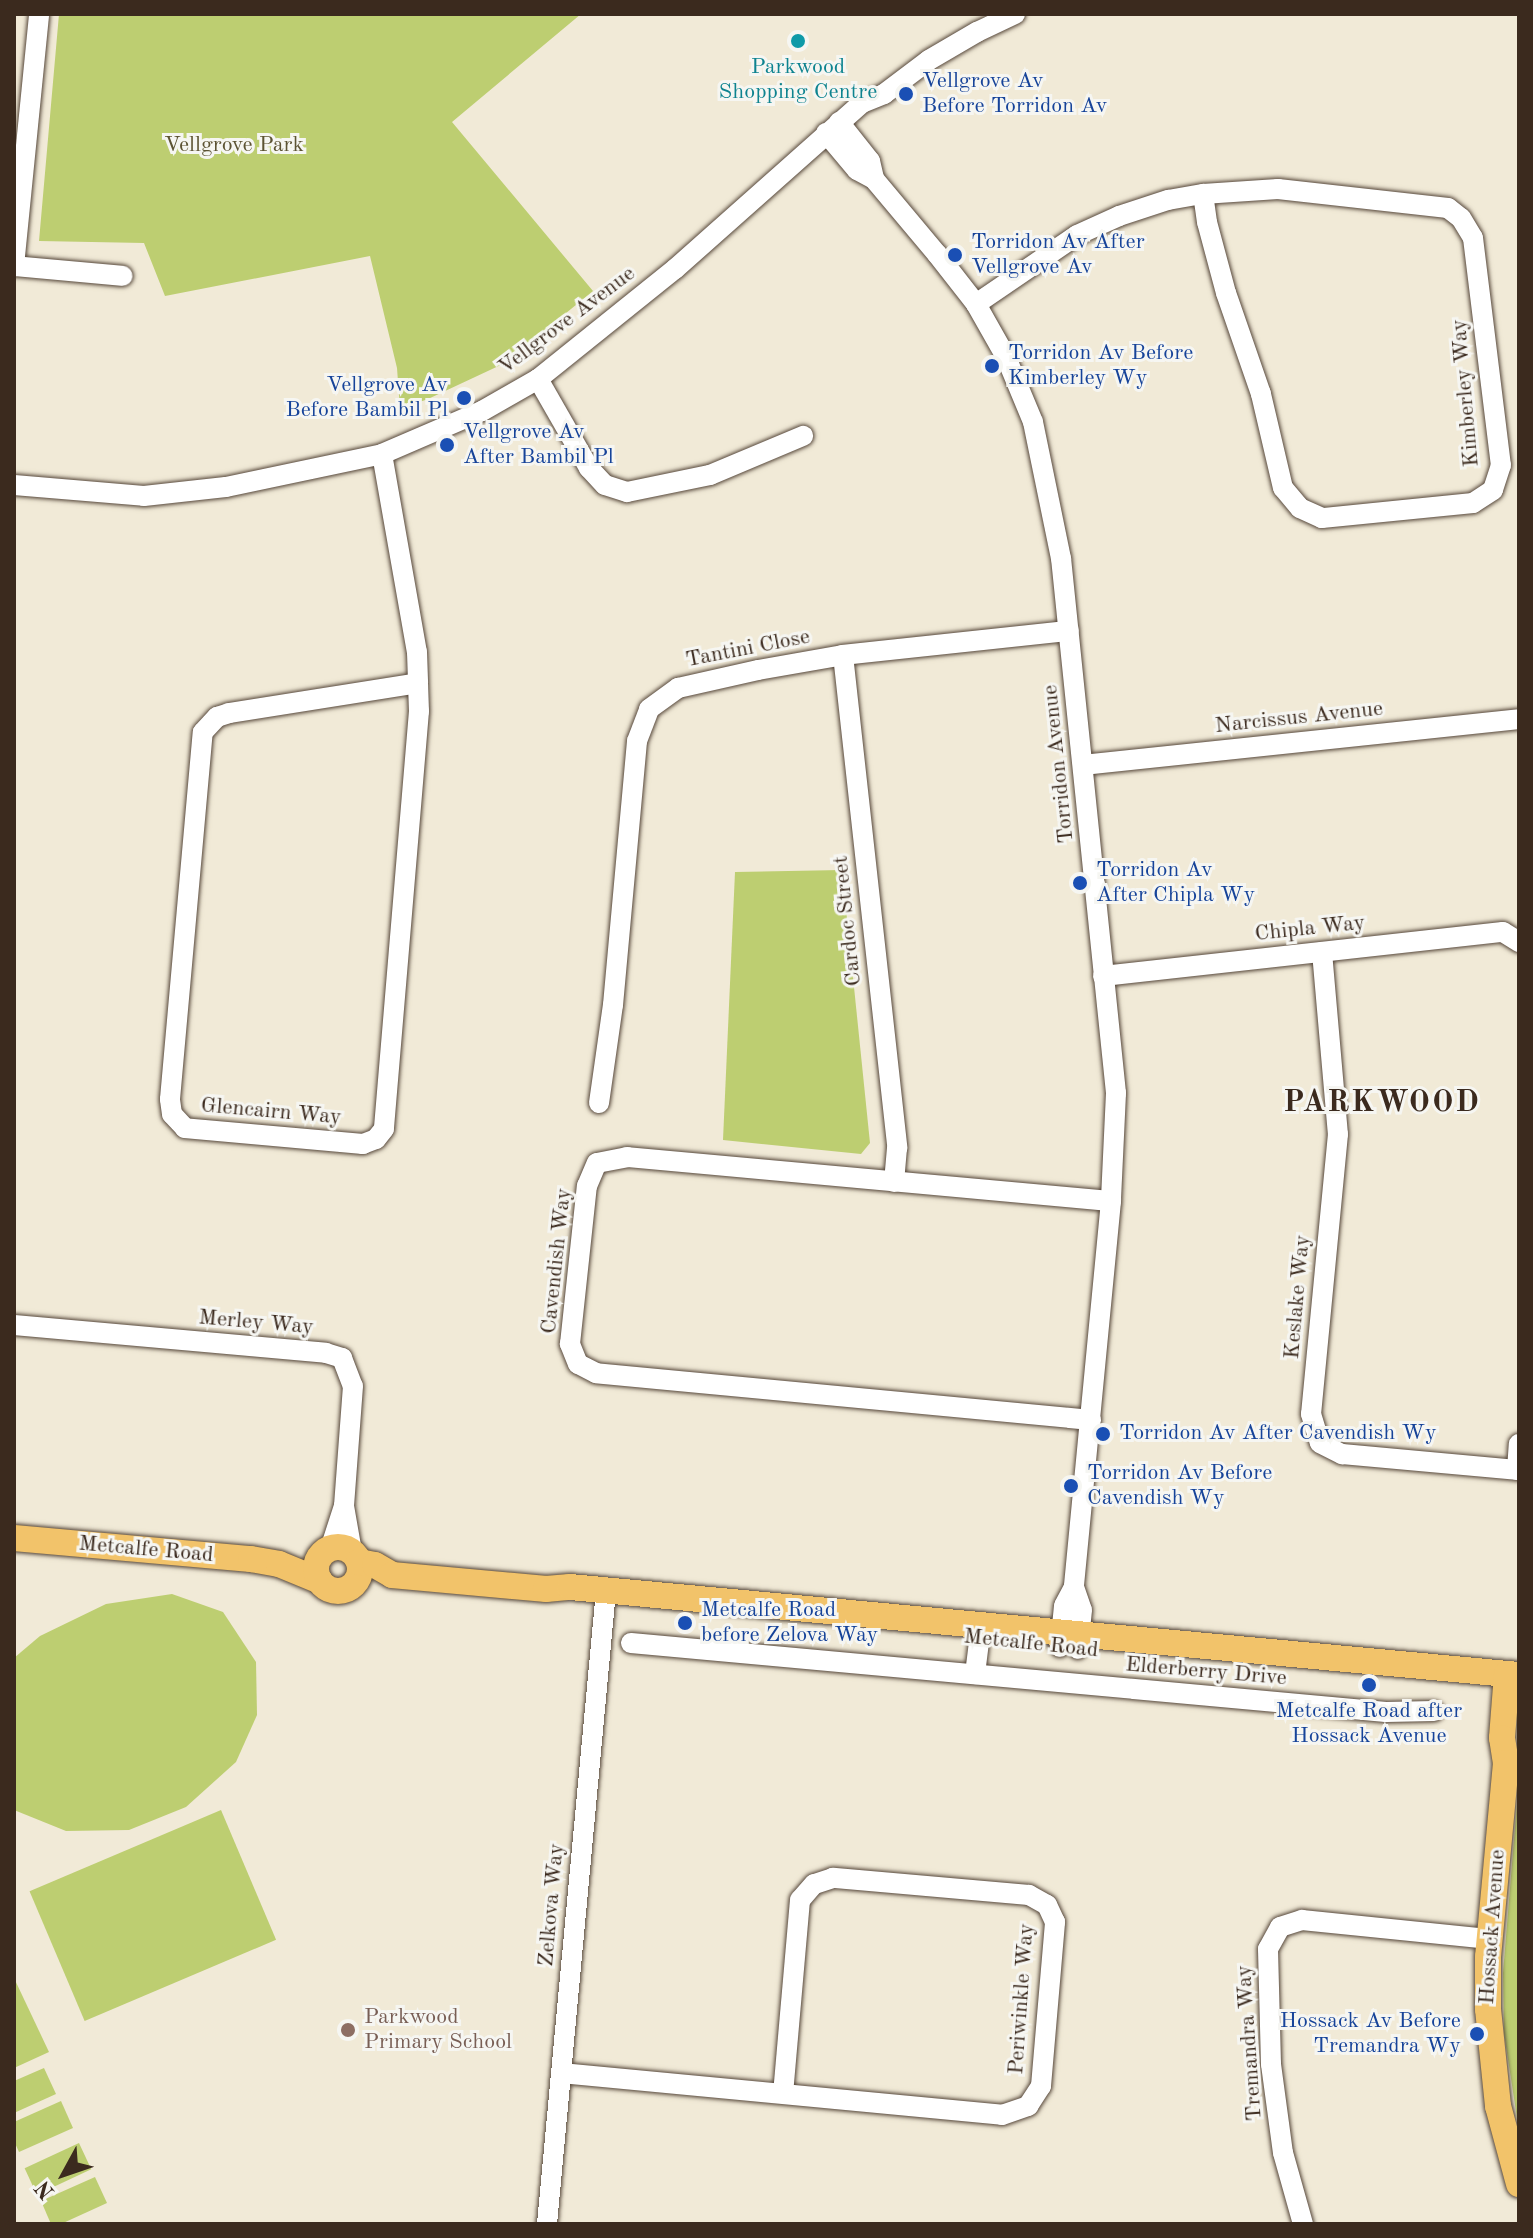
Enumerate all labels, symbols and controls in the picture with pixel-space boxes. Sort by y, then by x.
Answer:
marker: Parkwood Shopping Centre [789,32,807,50]
place label: Parkwood Shopping Centre [719,54,877,106]
place label: Vellgrove Av Before Torridon Av [922,68,1107,120]
marker: Vellgrove Av Before Torridon Av [897,85,915,103]
park label: Vellgrove Park [164,133,304,159]
place label: Torridon Av After Vellgrove Av [971,229,1145,280]
marker: Torridon Av After Vellgrove Av [946,246,964,264]
street label: Vellgrove Avenue [493,261,641,381]
street label: Kimberley Way [1446,318,1486,468]
place label: Torridon Av Before Kimberley Wy [1008,340,1193,392]
marker: Torridon Av Before Kimberley Wy [983,357,1001,375]
place label: Vellgrove Av Before Bambil Pl [286,372,448,424]
marker: Vellgrove Av Before Bambil Pl [455,389,473,407]
place label: Vellgrove Av After Bambil Pl [463,419,614,470]
marker: Vellgrove Av After Bambil Pl [438,436,456,454]
street label: Tantini Close [684,624,812,674]
street label: Torridon Avenue [1038,683,1080,845]
street label: Narcissus Avenue [1214,696,1384,740]
street label: Cardoc Street [828,854,868,988]
place label: Torridon Av After Chipla Wy [1096,857,1255,908]
marker: Torridon Av After Chipla Wy [1071,874,1089,892]
street label: Chipla Way [1253,910,1367,948]
district label: PARKWOOD [1283,1085,1481,1121]
street label: Glencairn Way [200,1093,342,1131]
street label: Cavendish Way [536,1187,578,1335]
street label: Keslake Way [1279,1234,1317,1360]
street label: Merley Way [197,1305,315,1341]
place label: Torridon Av After Cavendish Wy [1119,1421,1437,1447]
marker: Torridon Av After Cavendish Wy [1094,1425,1112,1443]
place label: Torridon Av Before Cavendish Wy [1087,1460,1272,1512]
marker: Torridon Av Before Cavendish Wy [1062,1477,1080,1495]
street label: Metcalfe Road [78,1531,214,1569]
place label: Metcalfe Road before Zelova Way [701,1597,878,1648]
marker: Metcalfe Road before Zelova Way [676,1614,694,1632]
street label: Metcalfe Road [962,1624,1100,1664]
street label: Elderberry Drive [1124,1652,1288,1692]
marker: Metcalfe Road after Hossack Avenue [1360,1676,1378,1694]
place label: Metcalfe Road after Hossack Avenue [1276,1698,1462,1750]
street label: Zelkova Way [533,1842,571,1968]
street label: Hossack Avenue [1474,1849,1512,2005]
street label: Periwinkle Way [1004,1923,1040,2075]
street label: Tremandra Way [1231,1964,1269,2122]
place label: Parkwood Primary School [364,2004,512,2056]
place label: Hossack Av Before Tremandra Wy [1280,2008,1461,2060]
marker: Parkwood Primary School [339,2021,357,2039]
marker: Hossack Av Before Tremandra Wy [1468,2025,1486,2043]
north arrow [24,2134,104,2214]
text: N [32,2176,59,2203]

